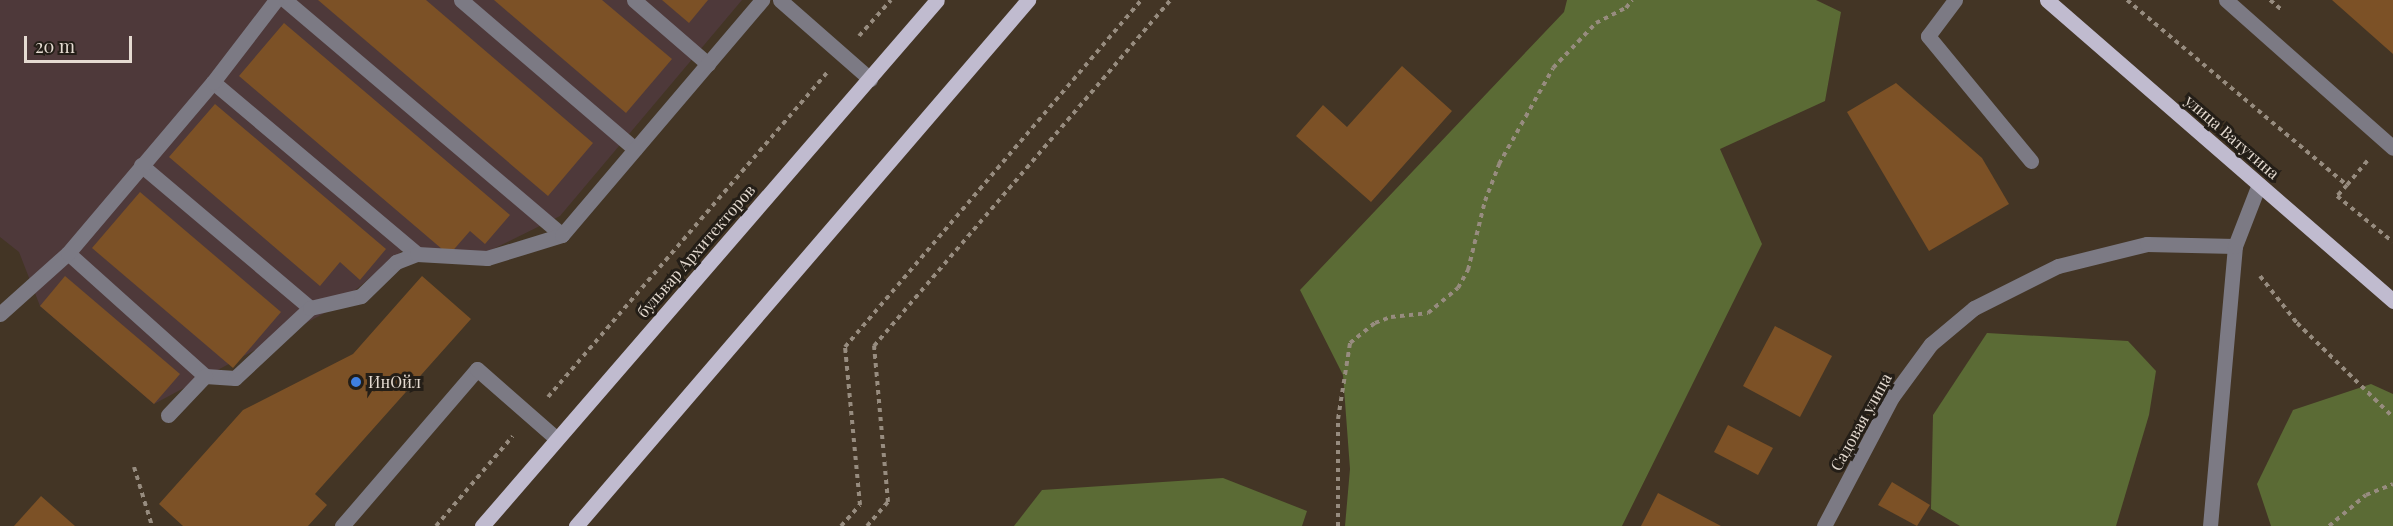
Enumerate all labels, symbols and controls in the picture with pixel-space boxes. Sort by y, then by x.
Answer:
scale bar [27,24,135,62]
text: 20 m [35,34,75,58]
street label: улица Ватутина [2181,91,2283,183]
street label: бульвар Архитекторов [633,180,759,322]
street label: Садовая улица [1826,370,1896,474]
place label: ИнОйл [368,372,421,392]
marker: ИнОйл [349,375,363,389]

